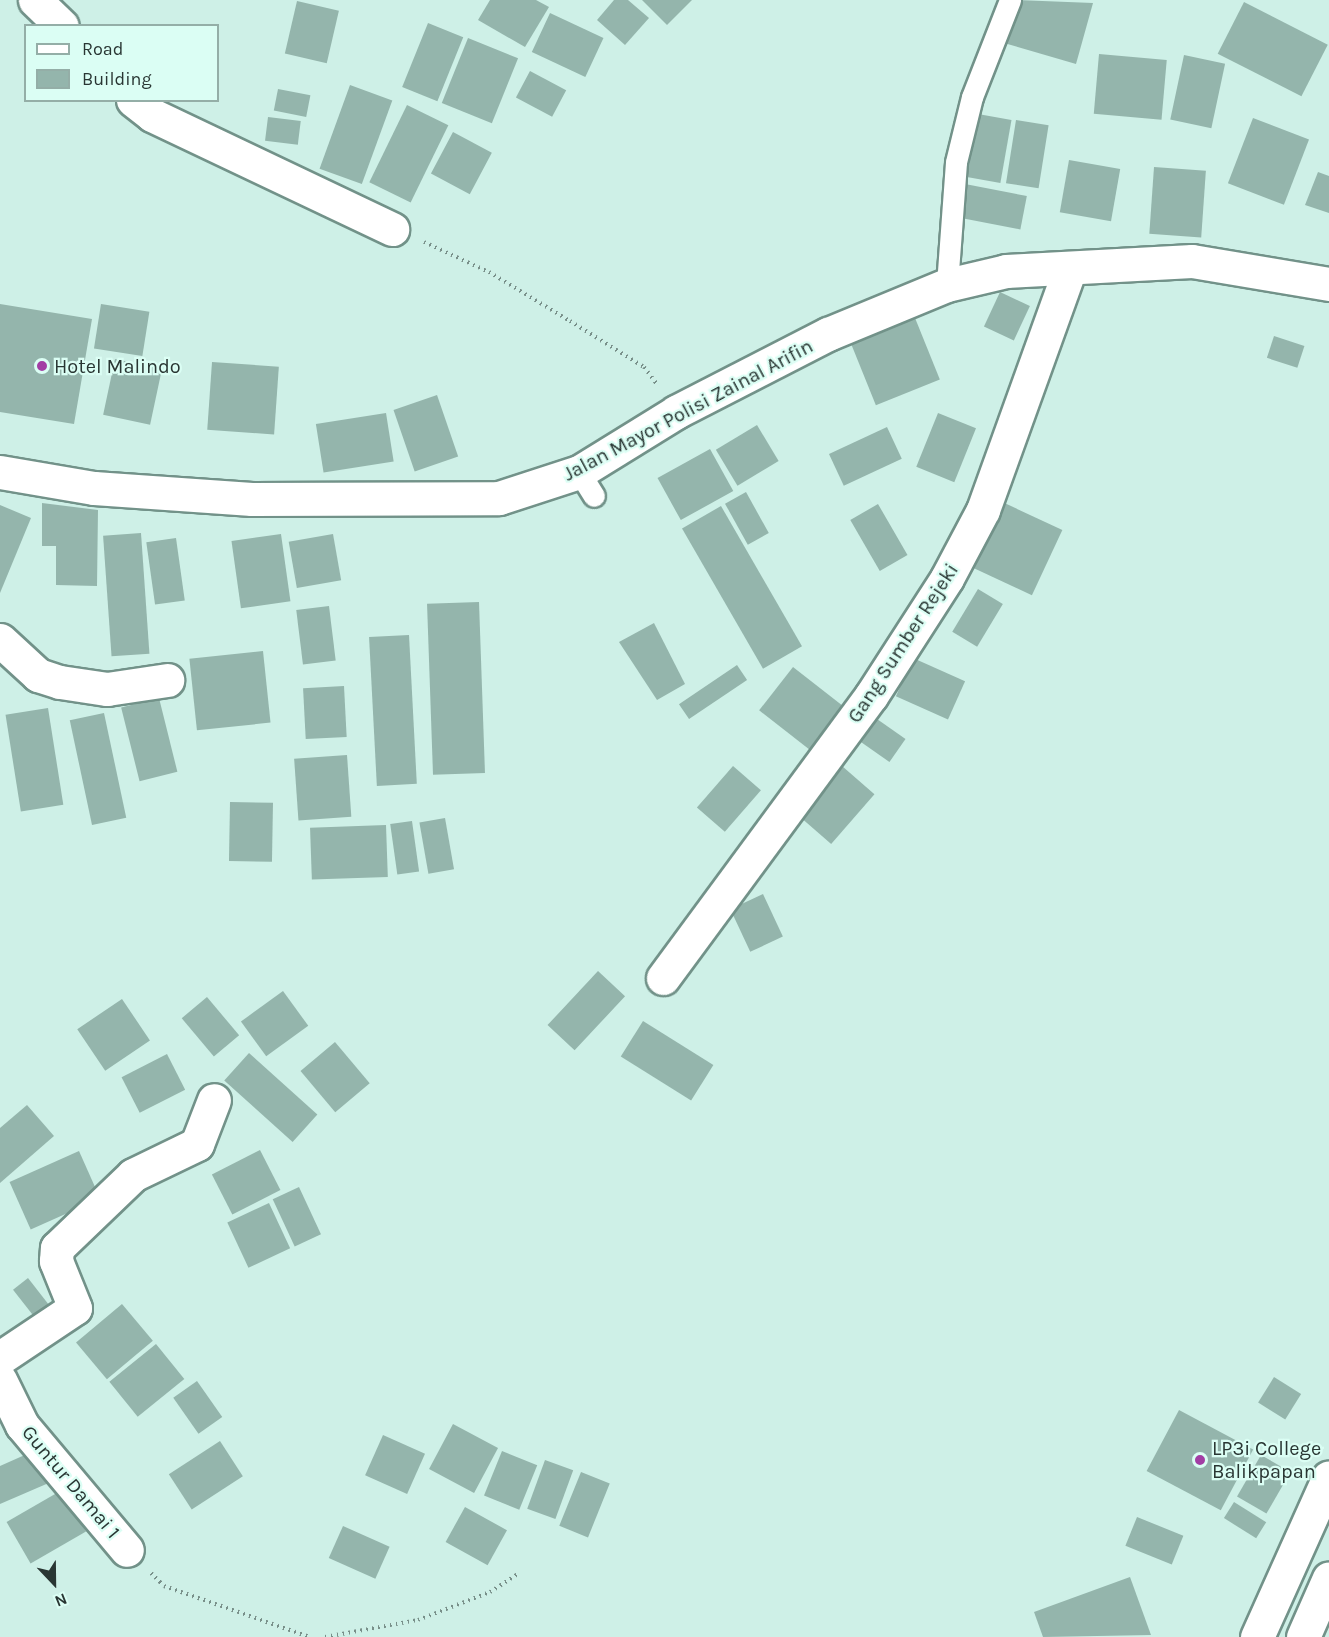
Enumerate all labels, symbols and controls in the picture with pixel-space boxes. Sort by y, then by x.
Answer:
legend [24,24,219,102]
text: Road [82,38,123,60]
text: Building [82,68,152,90]
street label: Jalan Mayor Polisi Zainal Arifin [559,334,817,486]
place label: Hotel Malindo [54,354,181,378]
marker: Hotel Malindo [35,359,49,373]
street label: Gang Sumber Rejeki [842,559,964,727]
street label: Guntur Damai 1 [17,1421,125,1543]
place label: LP3i College Balikpapan [1212,1436,1321,1483]
marker: LP3i College Balikpapan [1193,1453,1207,1467]
north arrow [24,1553,84,1613]
text: N [52,1589,70,1611]

